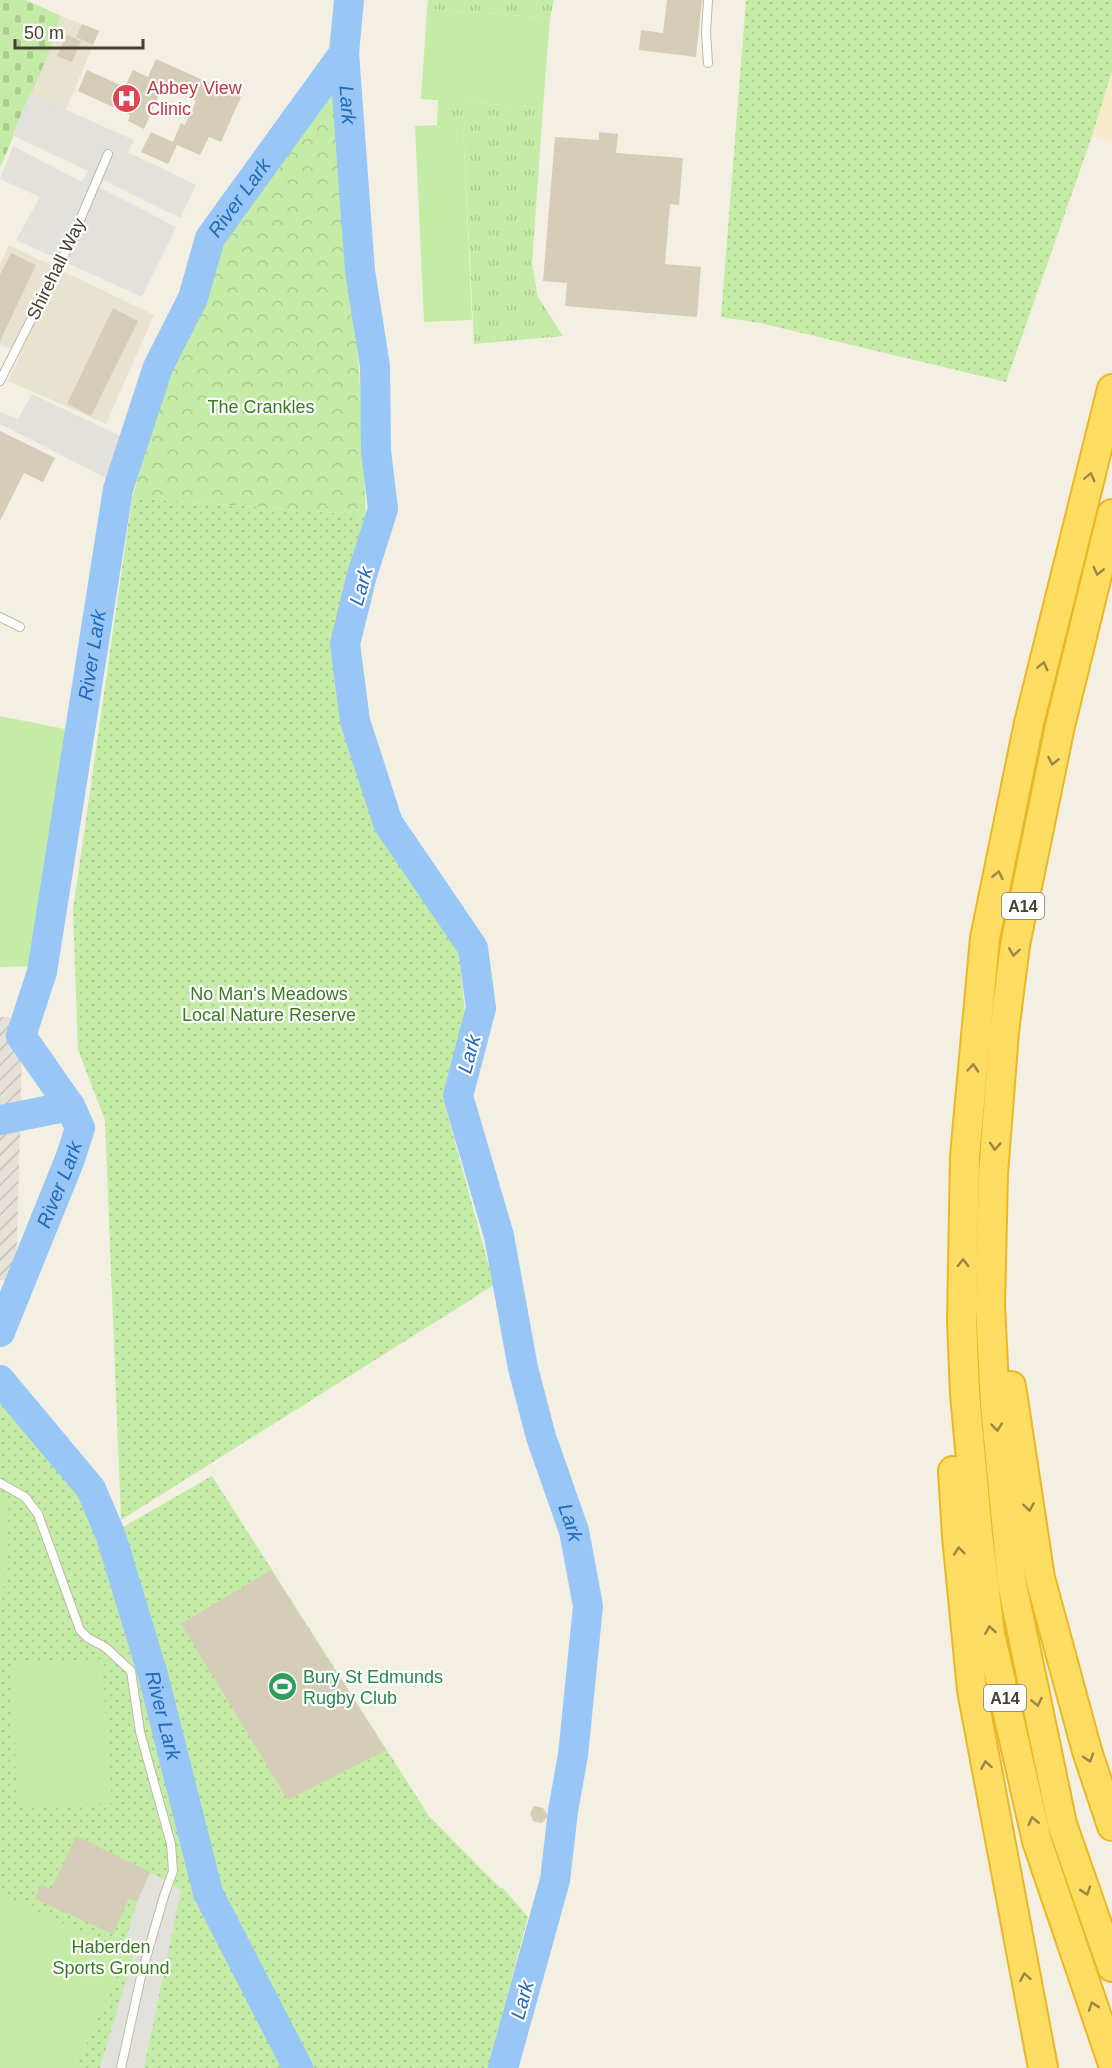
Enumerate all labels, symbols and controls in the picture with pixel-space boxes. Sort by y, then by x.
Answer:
scale bar [15,12,142,50]
text: 50 m [24,23,64,43]
place label: Abbey View Clinic [147,78,243,119]
hospital icon: Abbey View Clinic [110,82,142,114]
water label: Lark [335,85,360,126]
water label: River Lark [204,154,275,241]
street label: Shirehall Way [23,215,89,323]
park label: The Crankles [207,397,315,417]
one-way arrow [1083,472,1096,482]
water label: Lark [345,563,377,608]
one-way arrow [1092,566,1105,576]
water label: River Lark [74,607,110,702]
one-way arrow [1036,662,1049,672]
one-way arrow [1047,755,1060,765]
one-way arrow [991,870,1004,880]
road number: A14 [1002,893,1044,919]
one-way arrow [1009,947,1021,956]
park label: No Man's Meadows Local Nature Reserve [182,984,356,1025]
water label: Lark [453,1031,485,1076]
one-way arrow [966,1063,979,1072]
water label: River Lark [32,1138,86,1231]
one-way arrow [989,1141,1002,1150]
one-way arrow [957,1258,969,1267]
one-way arrow [990,1422,1003,1431]
water label: Lark [554,1501,587,1544]
one-way arrow [1023,1502,1035,1512]
one-way arrow [953,1546,966,1555]
one-way arrow [985,1626,997,1635]
place label: Bury St Edmunds Rugby Club [303,1667,443,1708]
water label: River Lark [141,1669,185,1763]
sports icon: Bury St Edmunds Rugby Club [266,1671,298,1703]
road number: A14 [984,1685,1026,1711]
one-way arrow [1030,1697,1043,1707]
one-way arrow [1082,1752,1094,1762]
one-way arrow [980,1760,993,1770]
one-way arrow [1027,1816,1040,1826]
one-way arrow [1078,1885,1091,1896]
park label: Haberden Sports Ground [52,1937,170,1978]
one-way arrow [1019,1972,1032,1982]
water label: Lark [506,1977,538,2022]
one-way arrow [1088,2001,1101,2012]

